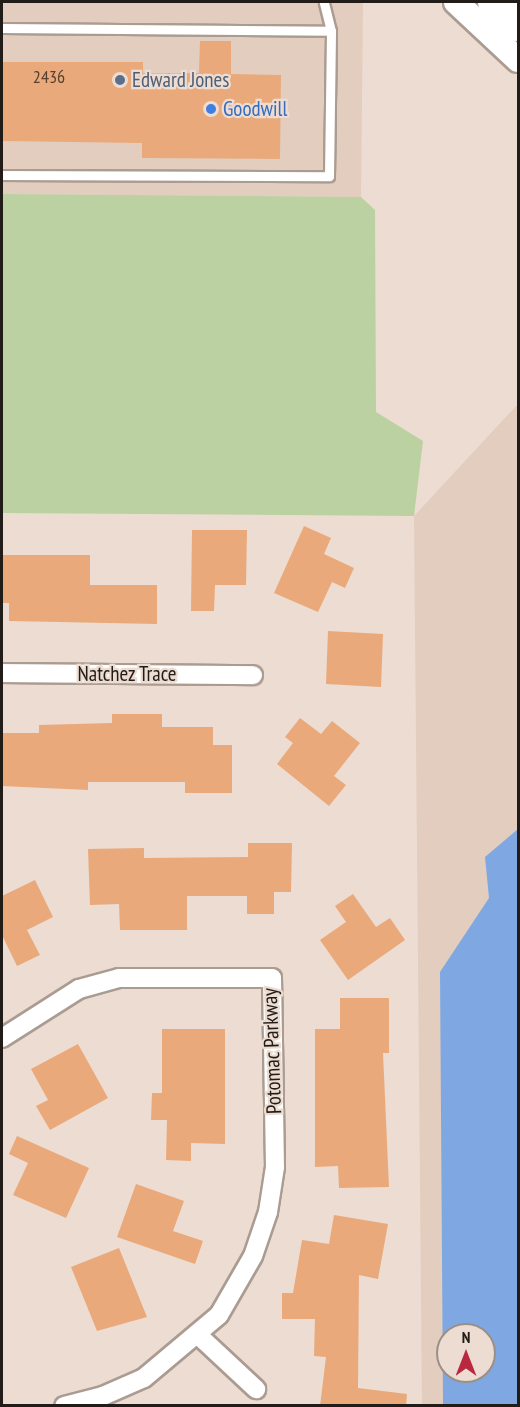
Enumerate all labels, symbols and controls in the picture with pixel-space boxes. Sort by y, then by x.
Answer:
house number: 2436 [33,66,65,88]
place label: Edward Jones [132,67,229,93]
marker: Edward Jones [113,73,127,87]
place label: Goodwill [223,96,287,122]
marker: Goodwill [204,102,218,116]
street label: Natchez Trace [77,661,177,687]
street label: Potomac Parkway [257,987,287,1115]
north arrow [436,1323,496,1383]
text: N [462,1327,470,1347]

